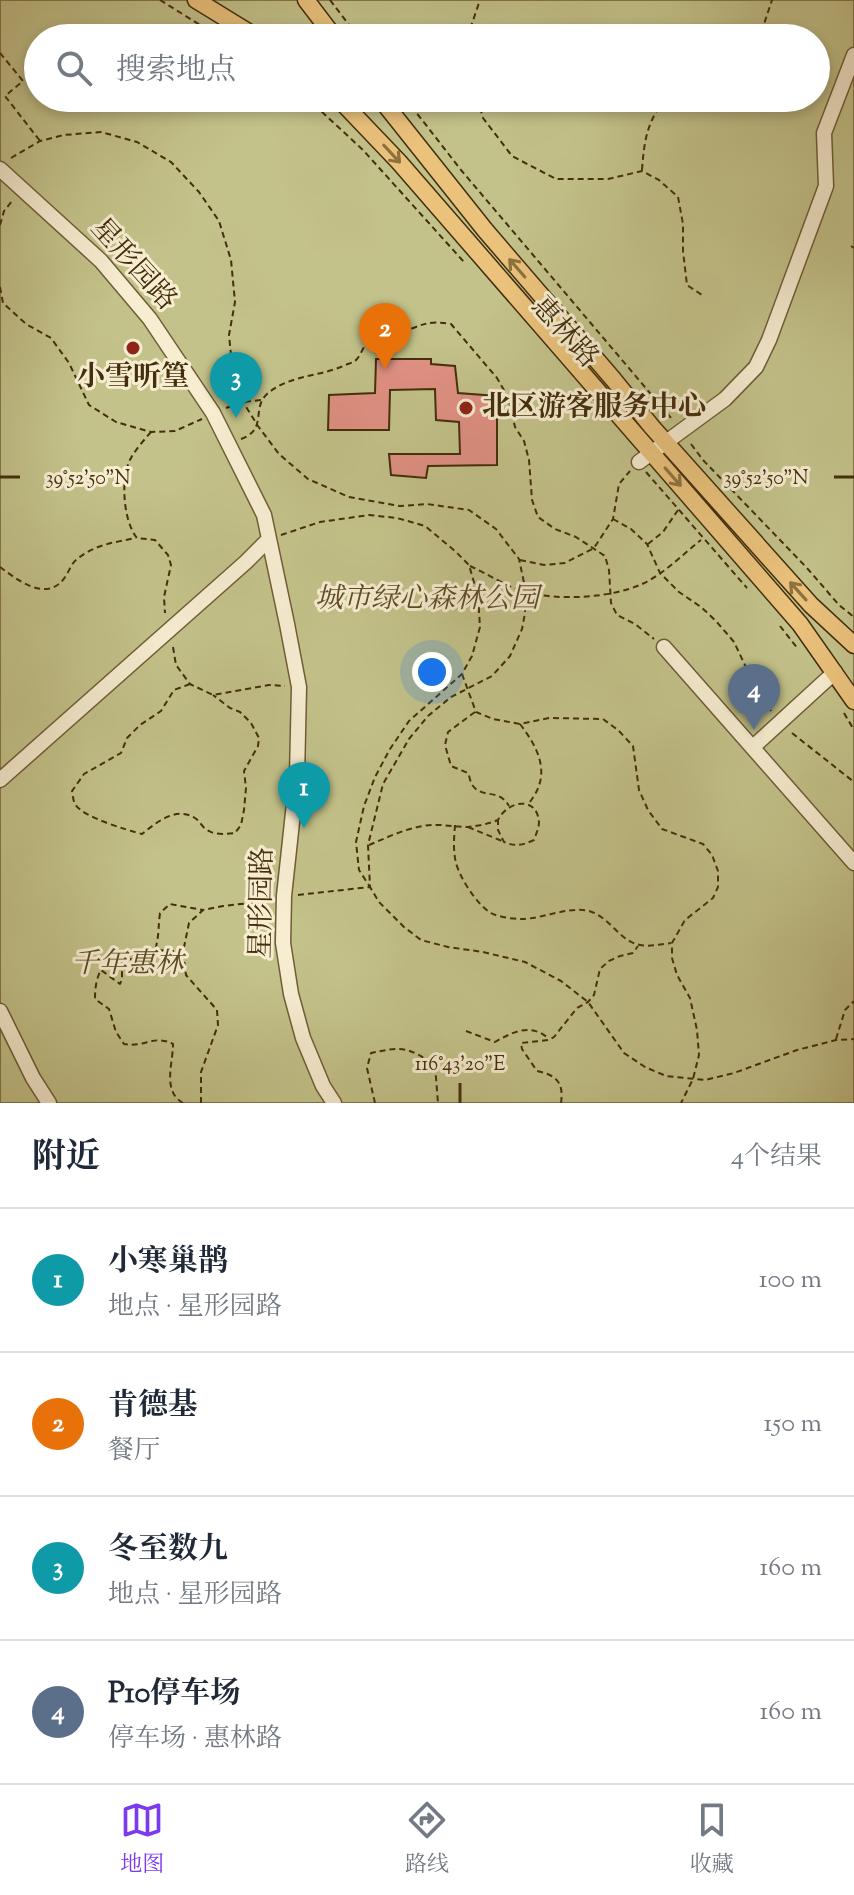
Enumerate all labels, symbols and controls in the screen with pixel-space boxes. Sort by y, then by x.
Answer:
search box [24,24,830,112]
icon: search [52,46,96,90]
text: 搜索地点 [116,50,236,93]
one-way arrow [383,144,402,164]
street label: 星形园路 [81,210,185,320]
one-way arrow [509,258,527,278]
street label: 惠林路 [521,288,607,378]
pin: 2 [359,303,411,369]
marker: 小雪听篁 [124,339,142,357]
pin: 3 [210,352,262,418]
place label: 小雪听篁 [77,358,189,398]
place label: 北区游客服务中心 [482,388,706,428]
marker: 北区游客服务中心 [457,399,475,417]
text: 39°52'50"N [46,465,130,494]
text: 39°52'50"N [724,465,808,494]
one-way arrow [663,467,681,487]
park label: 城市绿心森林公园 [315,580,543,620]
one-way arrow [789,581,807,601]
your location [412,652,452,692]
pin: 4 [728,664,780,730]
pin: 1 [278,762,330,828]
street label: 星形园路 [242,847,284,959]
park label: 千年惠林 [71,945,187,985]
text: 116°43'20"E [415,1051,505,1080]
text: 附近 [32,1134,100,1183]
text: 4个结果 [731,1139,822,1176]
text: 小寒巢鹊 [108,1241,228,1284]
text: 1 [54,1262,62,1299]
text: 100 m [759,1262,822,1299]
text: 地点 · 星形园路 [108,1289,282,1326]
text: 肯德基 [108,1385,198,1428]
text: 2 [52,1406,64,1443]
text: 150 m [763,1406,822,1443]
text: 餐厅 [108,1433,160,1470]
text: 冬至数九 [108,1529,228,1572]
text: 3 [53,1550,63,1587]
text: 160 m [759,1550,822,1587]
text: 地点 · 星形园路 [108,1577,282,1614]
text: P10停车场 [108,1673,240,1716]
text: 4 [51,1694,65,1731]
text: 160 m [759,1694,822,1731]
text: 停车场 · 惠林路 [108,1721,282,1758]
tab: 地图 [120,1798,164,1882]
tab: 路线 [405,1798,449,1882]
tab: 收藏 [690,1798,734,1882]

